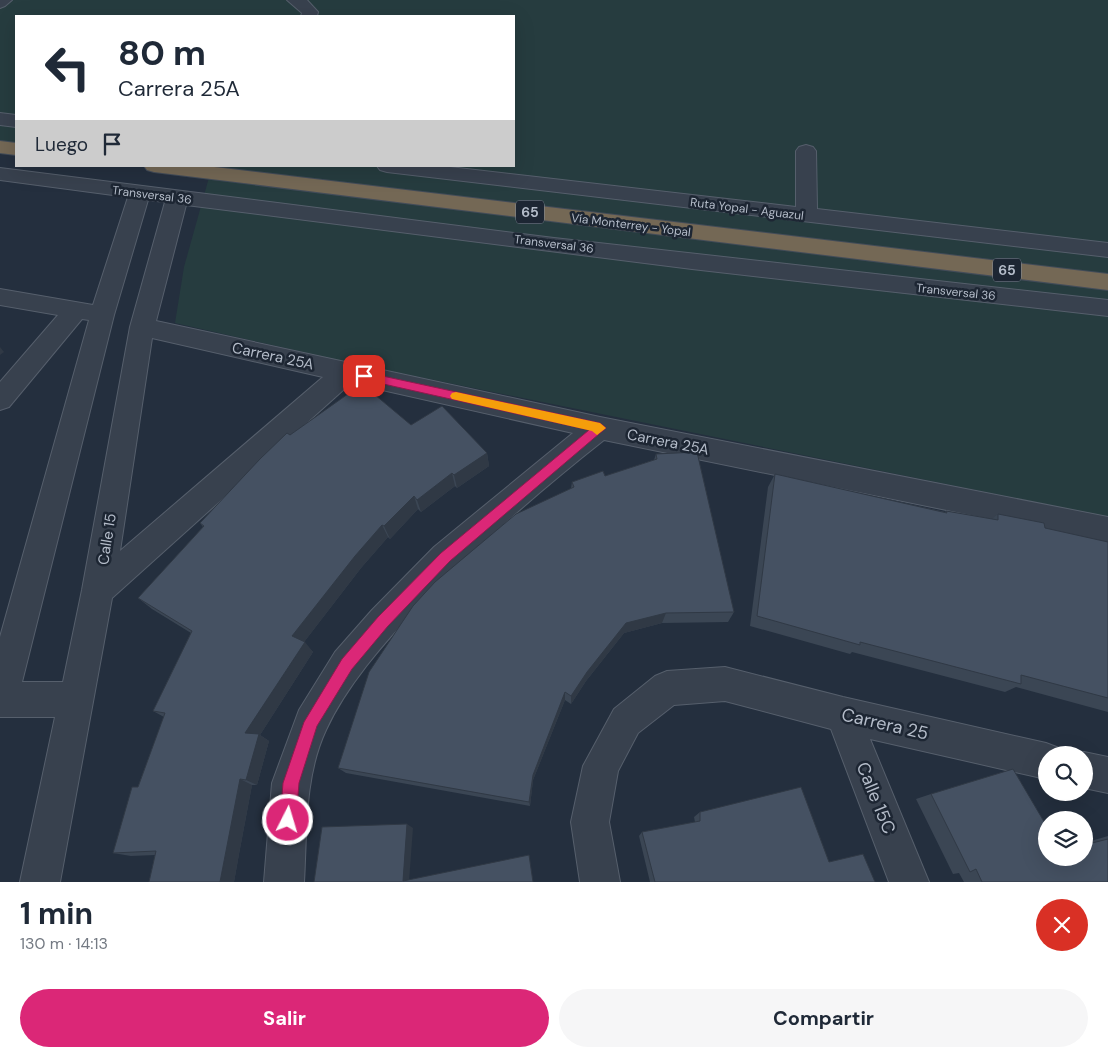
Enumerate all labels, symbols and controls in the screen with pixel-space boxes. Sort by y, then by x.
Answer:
text: 80 m [118,30,206,76]
icon: left [35,35,100,100]
text: Carrera 25A [118,74,240,103]
icon: arrive [98,130,126,158]
text: Luego [35,132,88,157]
street label: Transversal 36 [111,182,193,208]
street label: Ruta Yopal - Aguazul [689,194,805,224]
road number: 65 [516,200,544,223]
street label: Vía Monterrey - Yopal [570,210,692,240]
street label: Transversal 36 [513,231,595,257]
road number: 65 [993,258,1021,282]
street label: Transversal 36 [915,280,997,304]
street label: Carrera 25A [230,338,316,374]
pin [343,355,385,397]
icon: arrive [350,362,378,390]
street label: Carrera 25A [625,424,711,460]
street label: Calle 15 [93,512,121,566]
street label: Carrera 25 [839,702,931,746]
map controls [1038,746,1093,866]
button: search [1038,746,1093,801]
street label: Calle 15C [851,759,901,837]
position arrow [261,793,313,845]
button: layers [1038,811,1093,866]
text: 1 min [20,894,93,933]
button: close [1036,899,1088,951]
text: 130 m · 14:13 [20,933,108,954]
button: Salir [20,989,549,1047]
button: Compartir [559,989,1088,1047]

